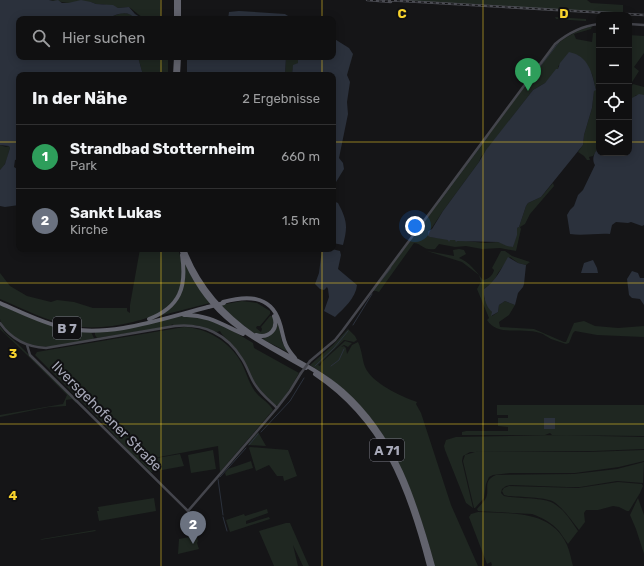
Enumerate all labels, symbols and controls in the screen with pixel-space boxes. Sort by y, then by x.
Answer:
text: C [397,6,407,21]
text: D [559,6,569,21]
map controls [596,12,632,156]
button: + [596,12,632,48]
search box [16,16,336,60]
icon: search [30,27,52,49]
text: Hier suchen [62,29,145,47]
button: − [596,48,632,84]
pin: 1 [515,58,541,91]
button: locate [596,84,632,120]
text: In der Nähe [32,88,127,108]
text: 2 Ergebnisse [242,91,320,106]
button: layers [596,120,632,156]
text: Strandbad Stotternheim [70,140,255,158]
text: 1 [42,149,48,164]
text: 660 m [281,149,320,164]
text: Park [70,158,97,173]
text: Sankt Lukas [70,204,162,222]
text: 2 [41,213,49,228]
text: 1.5 km [282,213,320,228]
your location [405,216,425,236]
text: Kirche [70,222,108,237]
road number: B 7 [53,317,81,339]
text: 3 [9,346,18,361]
street label: Ilversgehofener Straße [48,358,165,475]
road number: A 71 [370,439,404,461]
text: 4 [9,488,18,503]
pin: 2 [180,511,206,544]

